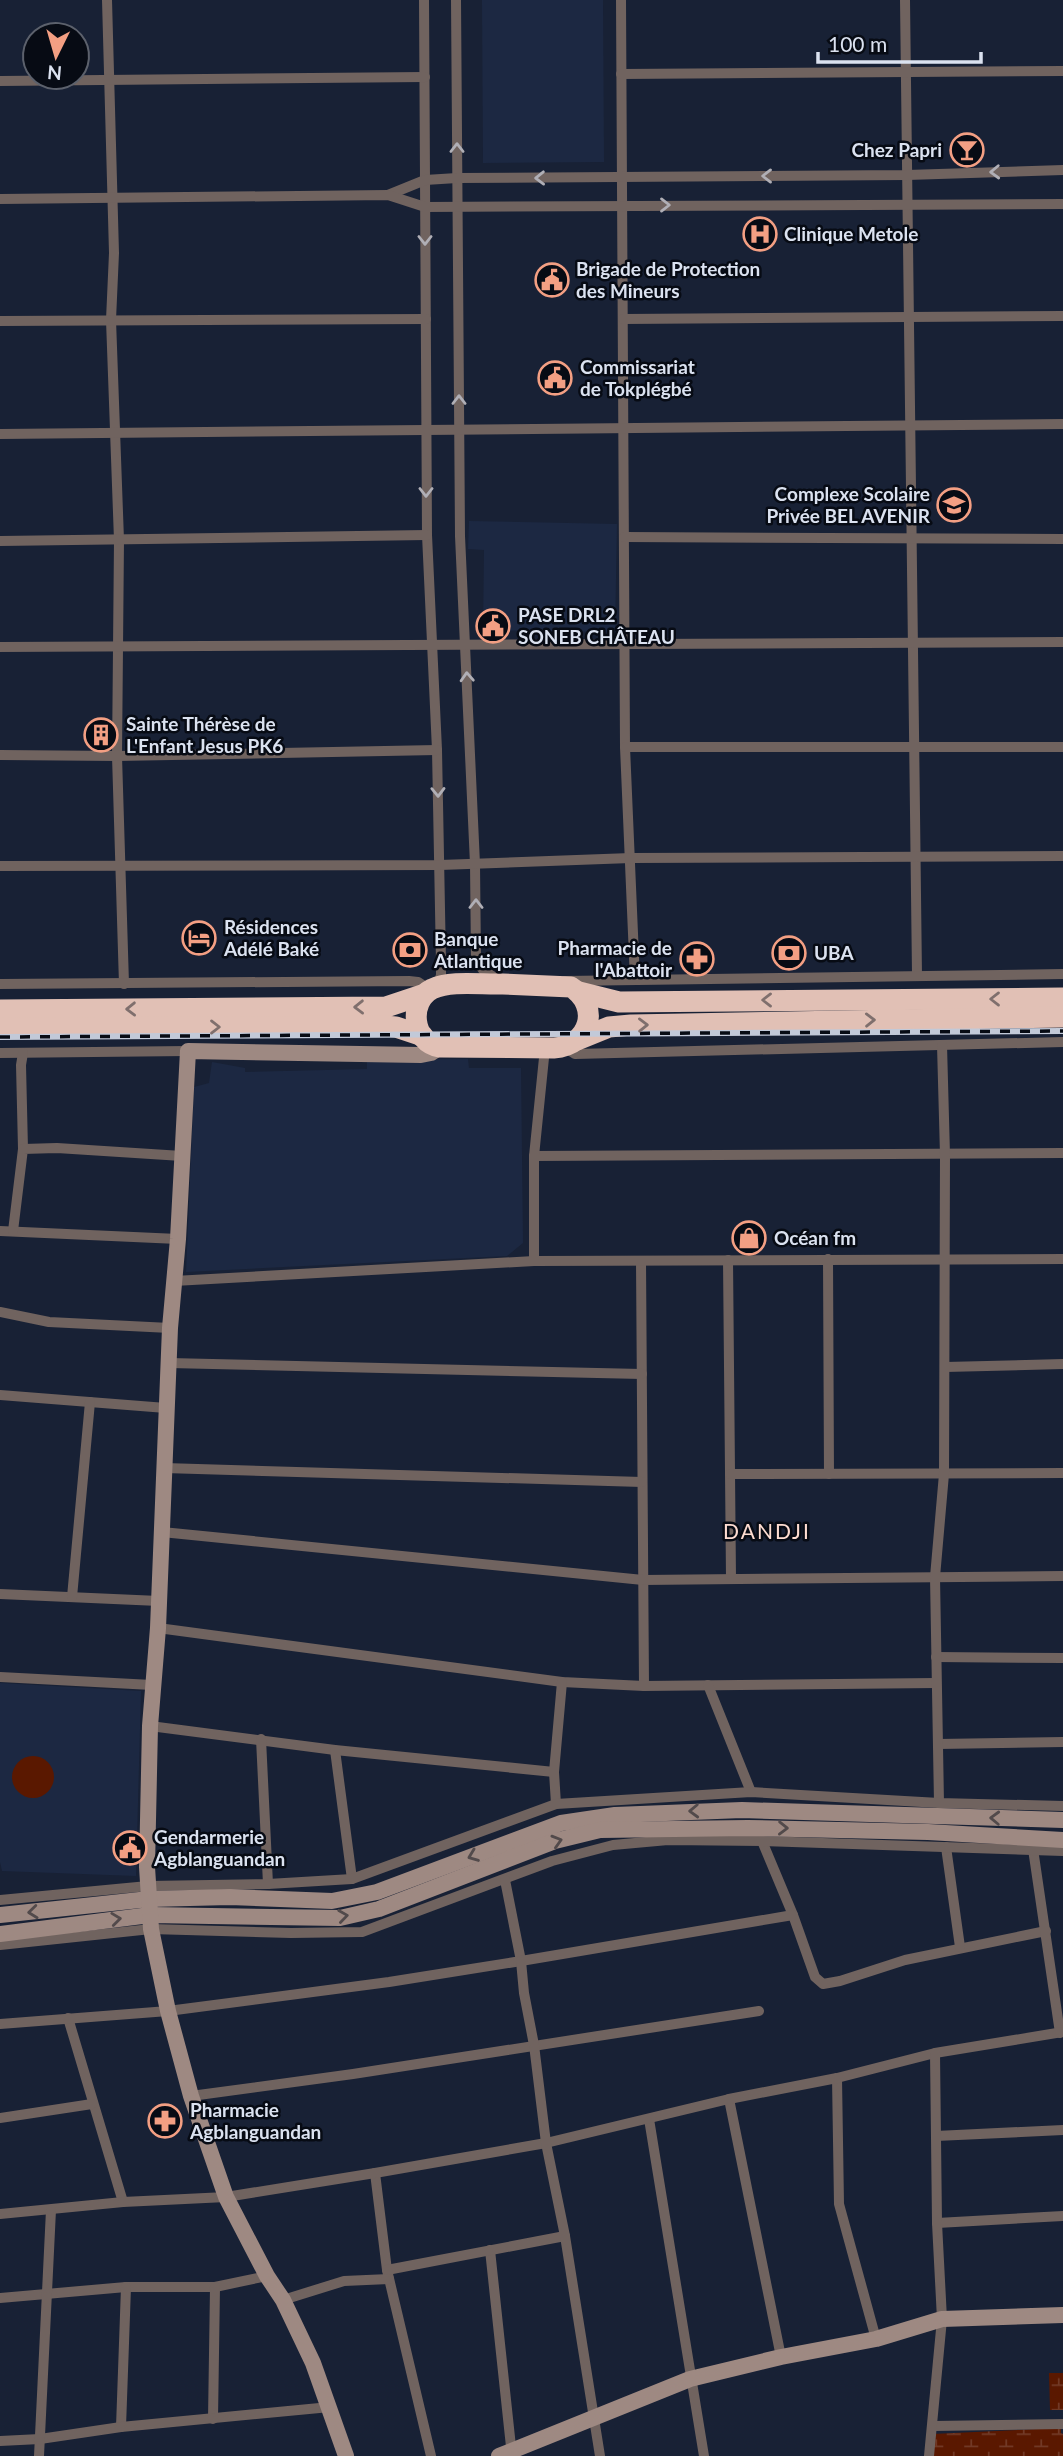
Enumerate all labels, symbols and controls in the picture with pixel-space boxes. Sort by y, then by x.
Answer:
north arrow [21,21,91,91]
scale bar [818,21,981,65]
text: 100 m [828,31,887,56]
text: N [46,61,63,86]
bar icon: Chez Papri [948,131,986,169]
place label: Chez Papri [851,138,942,161]
one-way arrow [449,143,465,153]
one-way arrow [989,164,1000,179]
one-way arrow [762,168,772,184]
one-way arrow [534,170,545,186]
one-way arrow [660,197,670,213]
hospital icon: Clinique Metole [741,215,779,253]
place label: Clinique Metole [784,222,918,245]
one-way arrow [417,235,433,245]
place label: Brigade de Protection des Mineurs [576,257,760,302]
public building icon: Brigade de Protection des Mineurs [533,261,571,299]
place label: Commissariat de Tokplégbé [580,355,695,400]
public building icon: Commissariat de Tokplégbé [536,359,574,397]
one-way arrow [451,395,467,405]
place label: Complexe Scolaire Privée BEL AVENIR [766,482,931,527]
one-way arrow [419,486,434,497]
school or university icon: Complexe Scolaire Privée BEL AVENIR [935,486,973,524]
place label: PASE DRL2 SONEB CHÂTEAU [518,603,675,648]
public building icon: PASE DRL2 SONEB CHÂTEAU [474,607,512,645]
one-way arrow [460,671,475,682]
place label: Sainte Thérèse de L'Enfant Jesus PK6 [126,712,283,757]
building icon: Sainte Thérèse de L'Enfant Jesus PK6 [82,716,120,754]
one-way arrow [431,787,446,798]
one-way arrow [468,898,484,909]
place label: Résidences Adélé Baké [223,915,319,960]
hotel icon: Résidences Adélé Baké [180,919,218,957]
place label: Banque Atlantique [433,927,523,972]
bank icon: Banque Atlantique [391,931,429,969]
bank icon: UBA [770,934,808,972]
place label: Pharmacie de l'Abattoir [558,936,673,981]
pharmacy icon: Pharmacie de l'Abattoir [678,940,716,978]
place label: UBA [814,941,854,964]
one-way arrow [989,991,1000,1007]
one-way arrow [762,992,772,1008]
one-way arrow [353,999,363,1015]
one-way arrow [125,1001,136,1017]
one-way arrow [865,1013,876,1028]
one-way arrow [637,1017,648,1032]
one-way arrow [210,1019,221,1034]
shop icon: Océan fm [730,1219,768,1257]
place label: Océan fm [774,1226,856,1249]
district label: DANDJI [723,1518,811,1543]
one-way arrow [688,1803,699,1819]
one-way arrow [989,1810,1000,1825]
one-way arrow [778,1821,789,1836]
place label: Gendarmerie Agblanguandan [153,1825,285,1870]
public building icon: Gendarmerie Agblanguandan [111,1829,149,1867]
one-way arrow [551,1835,563,1850]
one-way arrow [468,1847,480,1861]
one-way arrow [27,1904,39,1919]
one-way arrow [337,1909,349,1924]
one-way arrow [110,1911,122,1926]
place label: Pharmacie Agblanguandan [189,2098,321,2143]
pharmacy icon: Pharmacie Agblanguandan [146,2102,184,2140]

